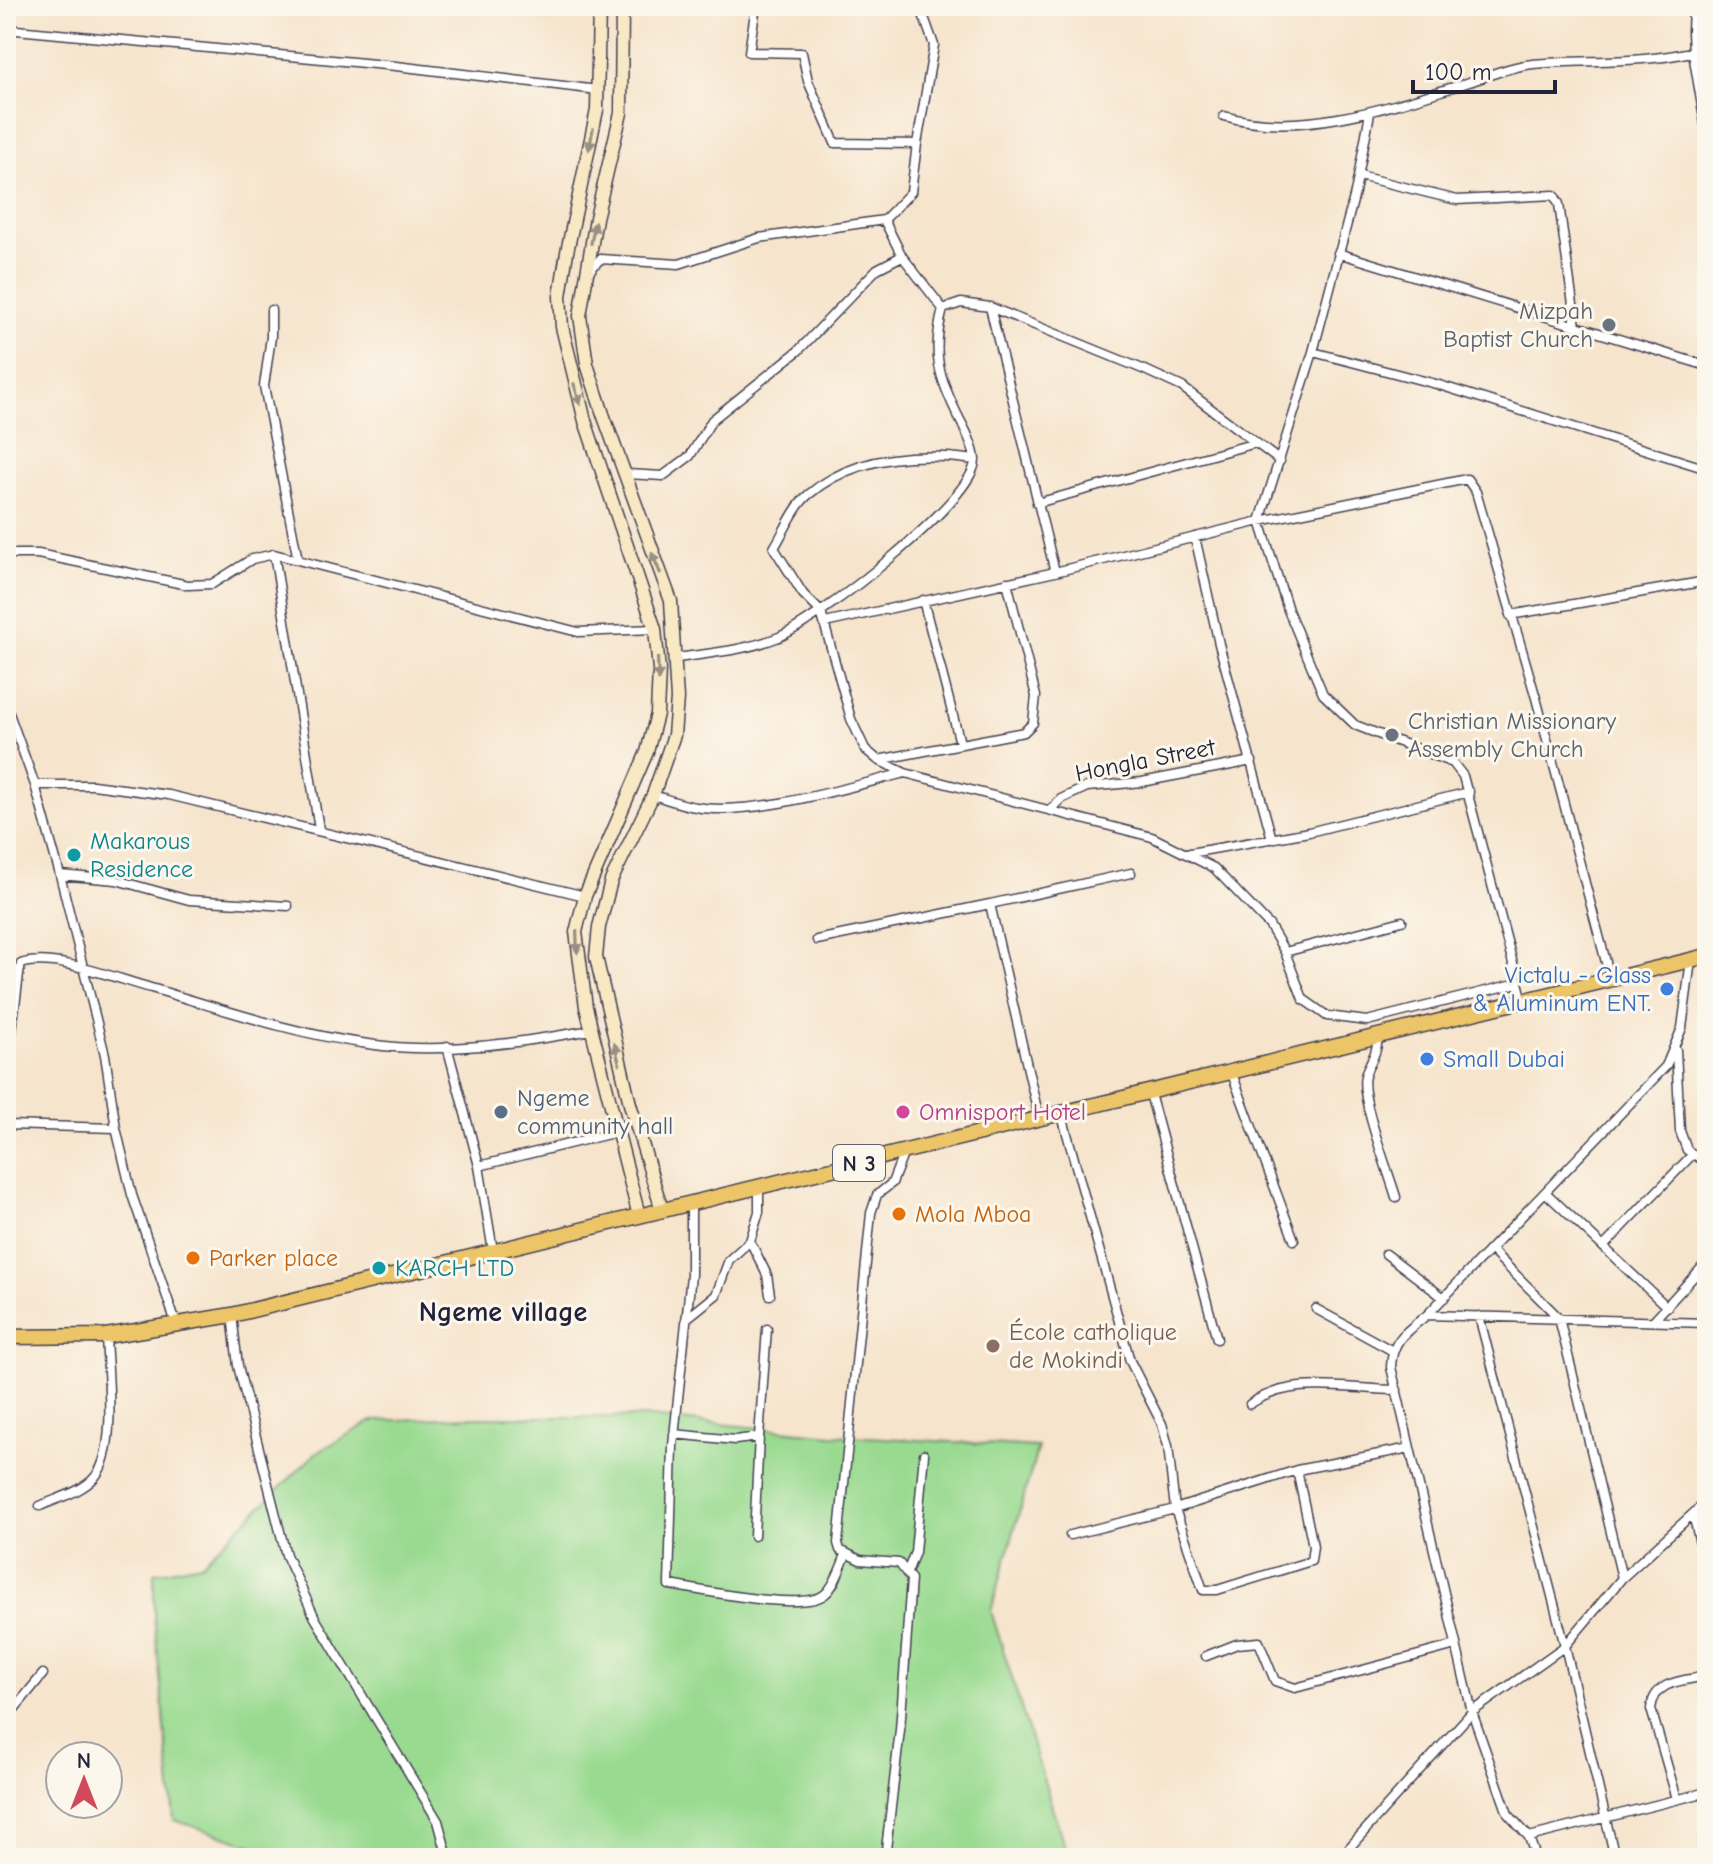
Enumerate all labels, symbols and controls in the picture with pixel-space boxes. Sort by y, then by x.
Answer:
scale bar [1413,44,1555,94]
text: 100 m [1425,58,1492,86]
one-way arrow [585,127,597,152]
one-way arrow [587,220,599,245]
place label: Mizpah Baptist Church [1443,297,1593,353]
marker: Mizpah Baptist Church [1600,316,1618,334]
one-way arrow [571,383,584,407]
one-way arrow [650,551,663,575]
one-way arrow [652,657,665,682]
place label: Christian Missionary Assembly Church [1408,707,1616,763]
marker: Christian Missionary Assembly Church [1383,726,1401,744]
street label: Hongla Street [1073,733,1218,787]
place label: Makarous Residence [90,827,193,883]
marker: Makarous Residence [65,846,83,864]
one-way arrow [571,930,584,955]
place label: Victalu - Glass & Aluminum ENT. [1473,961,1651,1017]
marker: Victalu - Glass & Aluminum ENT. [1658,980,1676,998]
one-way arrow [611,1042,623,1067]
place label: Small Dubai [1443,1045,1565,1073]
marker: Small Dubai [1418,1050,1436,1068]
place label: Ngeme community hall [517,1084,673,1140]
place label: Omnisport Hotel [919,1098,1086,1126]
marker: Ngeme community hall [492,1103,510,1121]
marker: Omnisport Hotel [894,1103,912,1121]
road number: N 3 [833,1145,885,1181]
place label: Mola Mboa [915,1200,1032,1228]
marker: Mola Mboa [890,1205,908,1223]
place label: Parker place [209,1244,338,1272]
marker: Parker place [184,1249,202,1267]
place label: KARCH LTD [395,1254,514,1282]
marker: KARCH LTD [370,1259,388,1277]
district label: Ngeme village [419,1296,588,1328]
place label: École catholique de Mokindi [1009,1318,1177,1374]
marker: École catholique de Mokindi [984,1337,1002,1355]
north arrow [44,1740,124,1820]
text: N [77,1748,91,1774]

